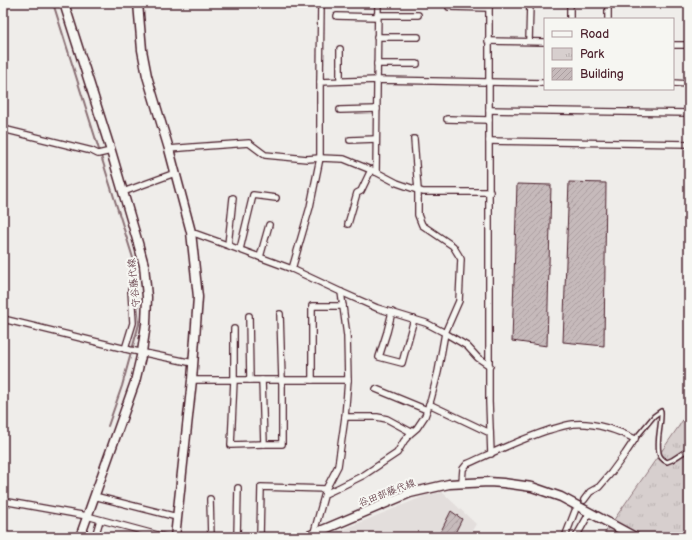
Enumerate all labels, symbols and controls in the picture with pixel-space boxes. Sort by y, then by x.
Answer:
legend [544,18,674,90]
text: Road [580,27,609,42]
text: Park [580,47,604,62]
text: Building [580,67,624,82]
street label: 守谷藤代線 [125,258,143,308]
street label: 谷田部藤代線 [357,477,417,509]

